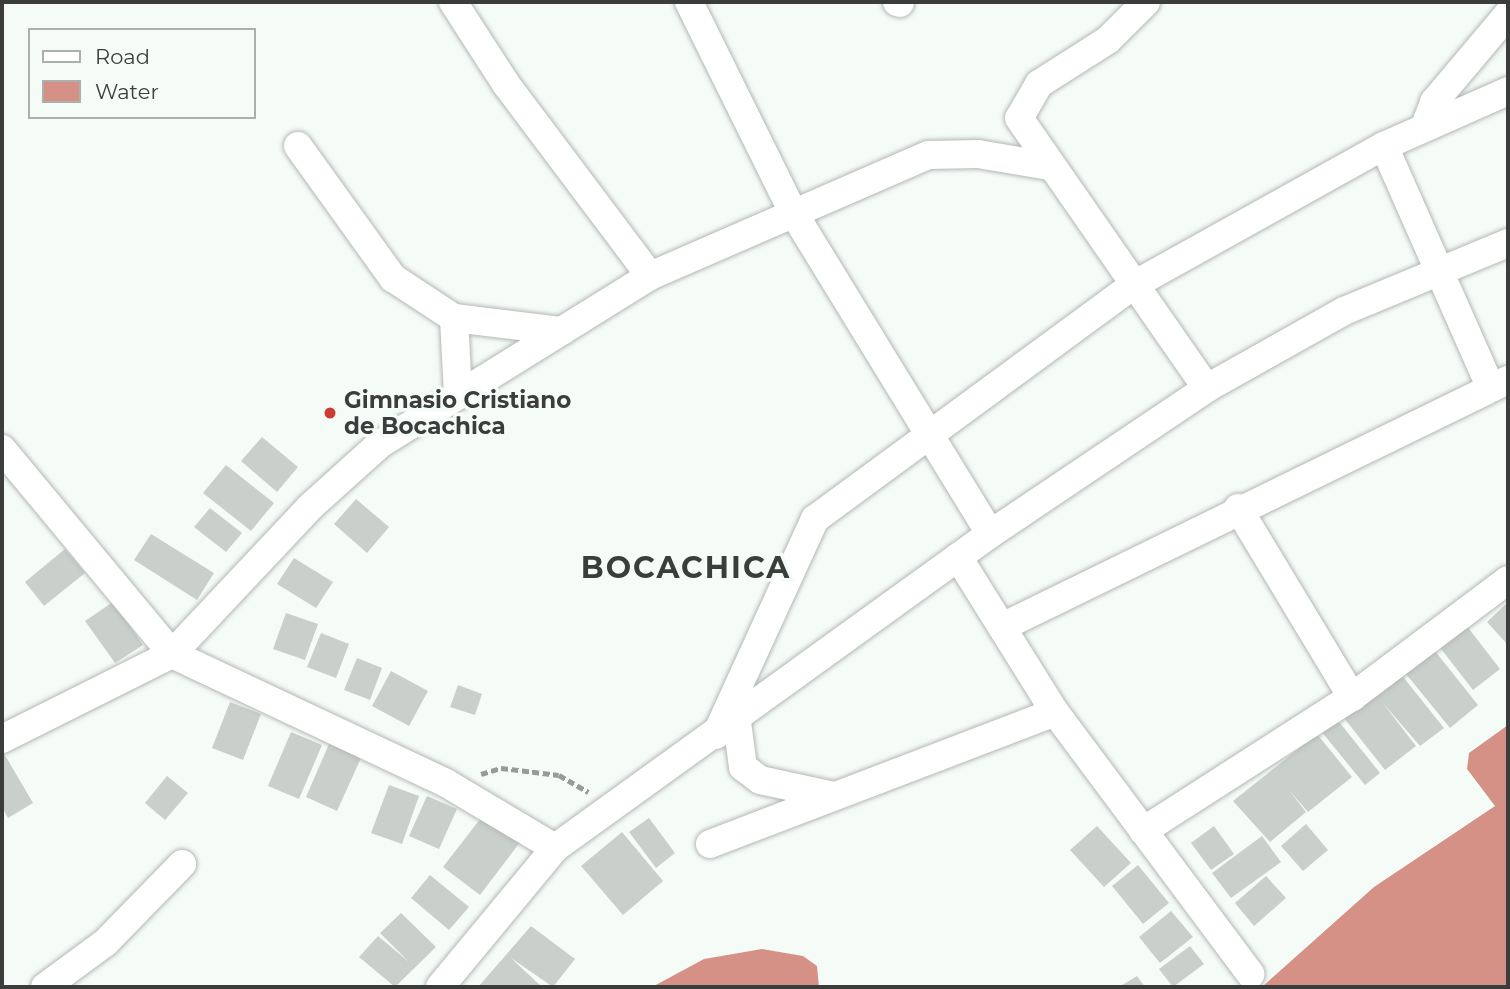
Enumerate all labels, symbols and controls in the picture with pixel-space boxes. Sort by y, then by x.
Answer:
legend [28,28,256,119]
text: Road [95,44,150,69]
text: Water [95,79,159,104]
place label: Gimnasio Cristiano de Bocachica [344,386,571,440]
marker: Gimnasio Cristiano de Bocachica [322,405,338,421]
district label: BOCACHICA [582,550,790,586]

